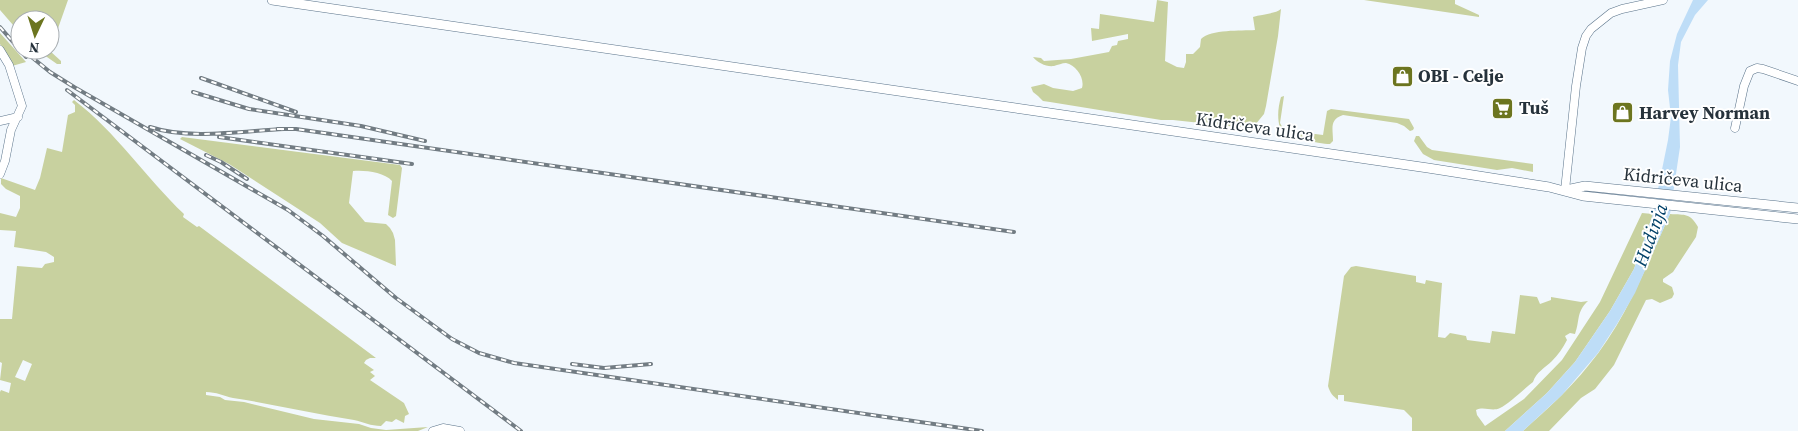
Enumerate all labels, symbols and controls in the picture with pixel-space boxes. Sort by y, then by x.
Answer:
north arrow [10,10,60,60]
text: N [28,38,40,58]
place label: OBI - Celje [1418,63,1504,88]
shop icon: OBI - Celje [1390,64,1414,88]
place label: Tuš [1519,95,1549,120]
supermarket icon: Tuš [1491,96,1515,120]
place label: Harvey Norman [1639,100,1770,125]
shop icon: Harvey Norman [1611,101,1635,125]
street label: Kidričeva ulica [1194,106,1317,147]
street label: Kidričeva ulica [1622,161,1745,198]
water label: Hudinja [1626,200,1673,271]

